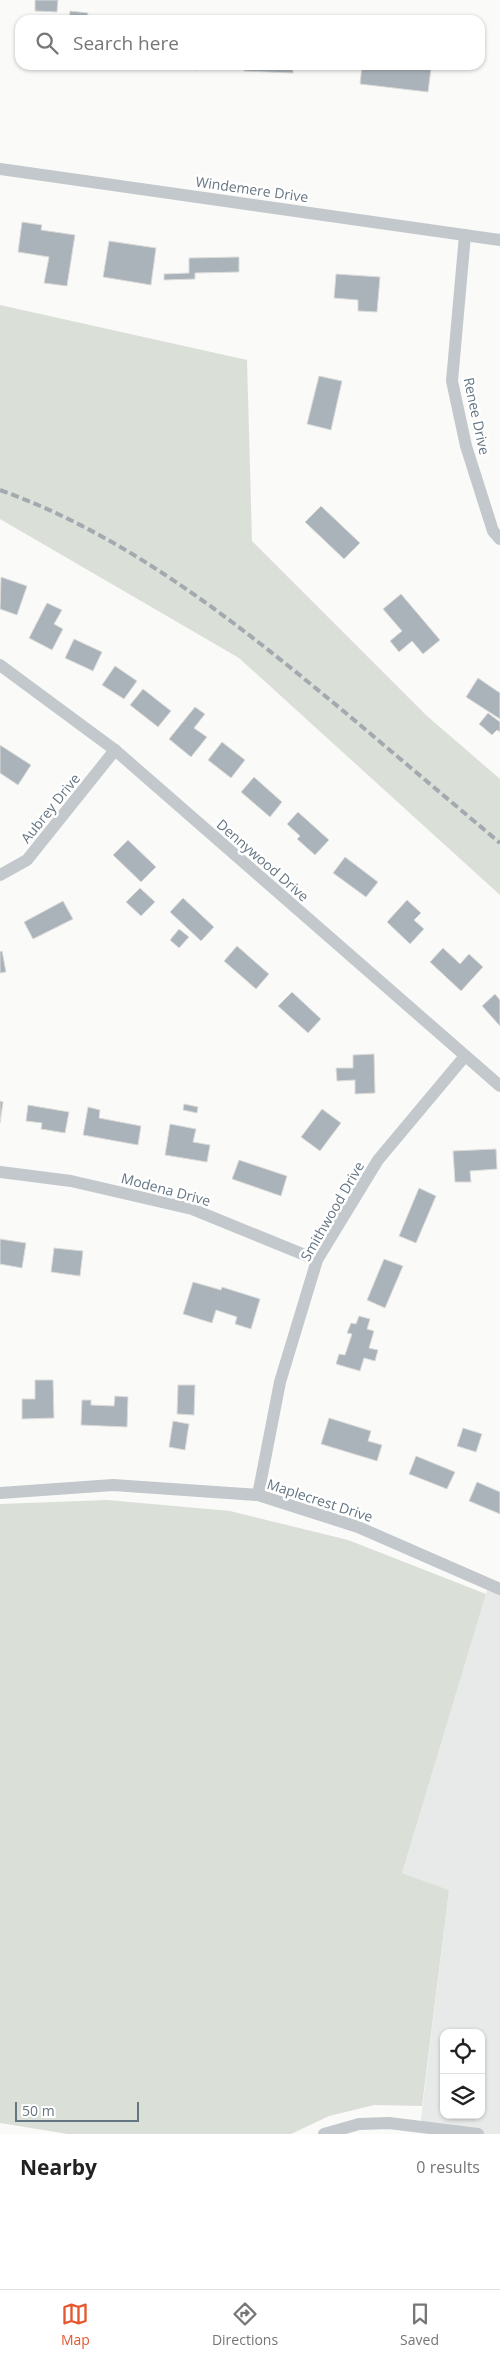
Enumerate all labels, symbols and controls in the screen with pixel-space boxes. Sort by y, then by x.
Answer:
search box [15,15,485,70]
icon: search [33,29,61,57]
text: Search here [73,30,179,56]
street label: Windemere Drive [194,172,310,206]
street label: Renee Drive [460,376,495,457]
street label: Aubrey Drive [16,769,84,847]
street label: Dennywood Drive [213,815,313,905]
street label: Smithwood Drive [296,1158,368,1264]
street label: Modena Drive [119,1168,213,1210]
street label: Maplecrest Drive [265,1474,375,1526]
map controls [440,2029,485,2119]
button: locate [440,2029,485,2074]
button: layers [440,2074,485,2119]
scale bar [15,2099,139,2122]
text: 50 m [22,2101,55,2120]
text: Nearby [20,2153,97,2181]
text: 0 results [416,2156,480,2178]
tab: Map [61,2300,90,2349]
tab: Directions [212,2300,278,2349]
tab: Saved [400,2300,439,2349]

